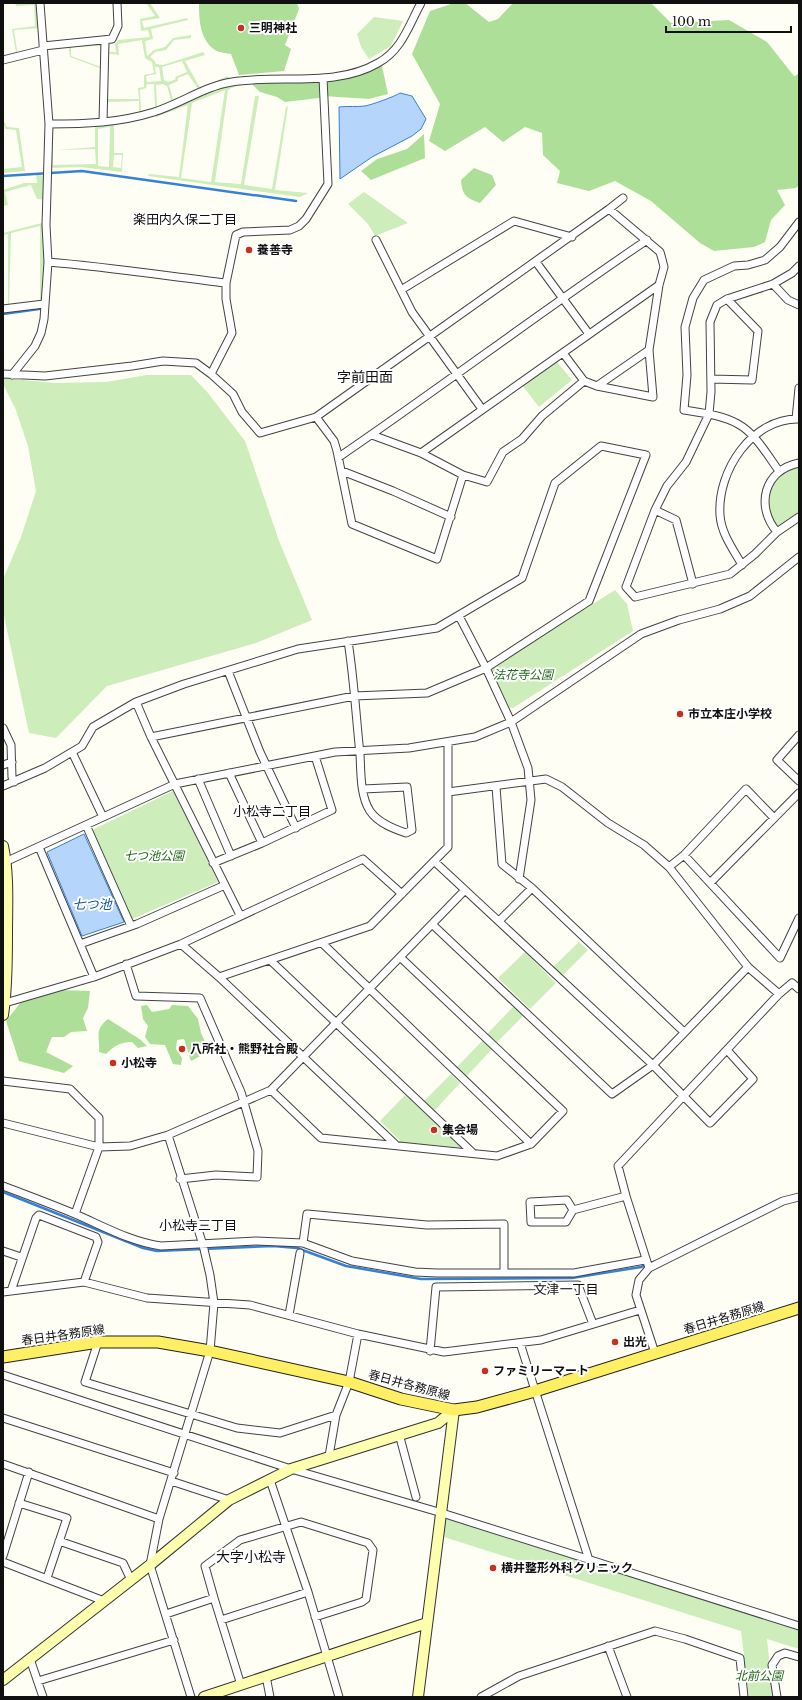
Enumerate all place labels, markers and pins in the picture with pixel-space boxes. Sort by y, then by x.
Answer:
place label: 三明神社 [249,20,297,35]
marker: 三明神社 [236,23,246,33]
place label: 養善寺 [257,242,293,257]
marker: 養善寺 [244,245,254,255]
place label: 市立本庄小学校 [688,706,772,721]
marker: 市立本庄小学校 [675,709,685,719]
place label: 八所社・熊野社合殿 [190,1041,298,1056]
marker: 八所社・熊野社合殿 [177,1044,187,1054]
place label: 小松寺 [121,1055,157,1070]
marker: 小松寺 [108,1058,118,1068]
place label: 集会場 [442,1122,478,1137]
marker: 集会場 [429,1125,439,1135]
place label: 出光 [623,1334,647,1349]
marker: 出光 [610,1337,620,1347]
place label: ファミリーマート [493,1363,589,1378]
marker: ファミリーマート [480,1366,490,1376]
place label: 横井整形外科クリニック [501,1560,633,1575]
marker: 横井整形外科クリニック [488,1563,498,1573]

